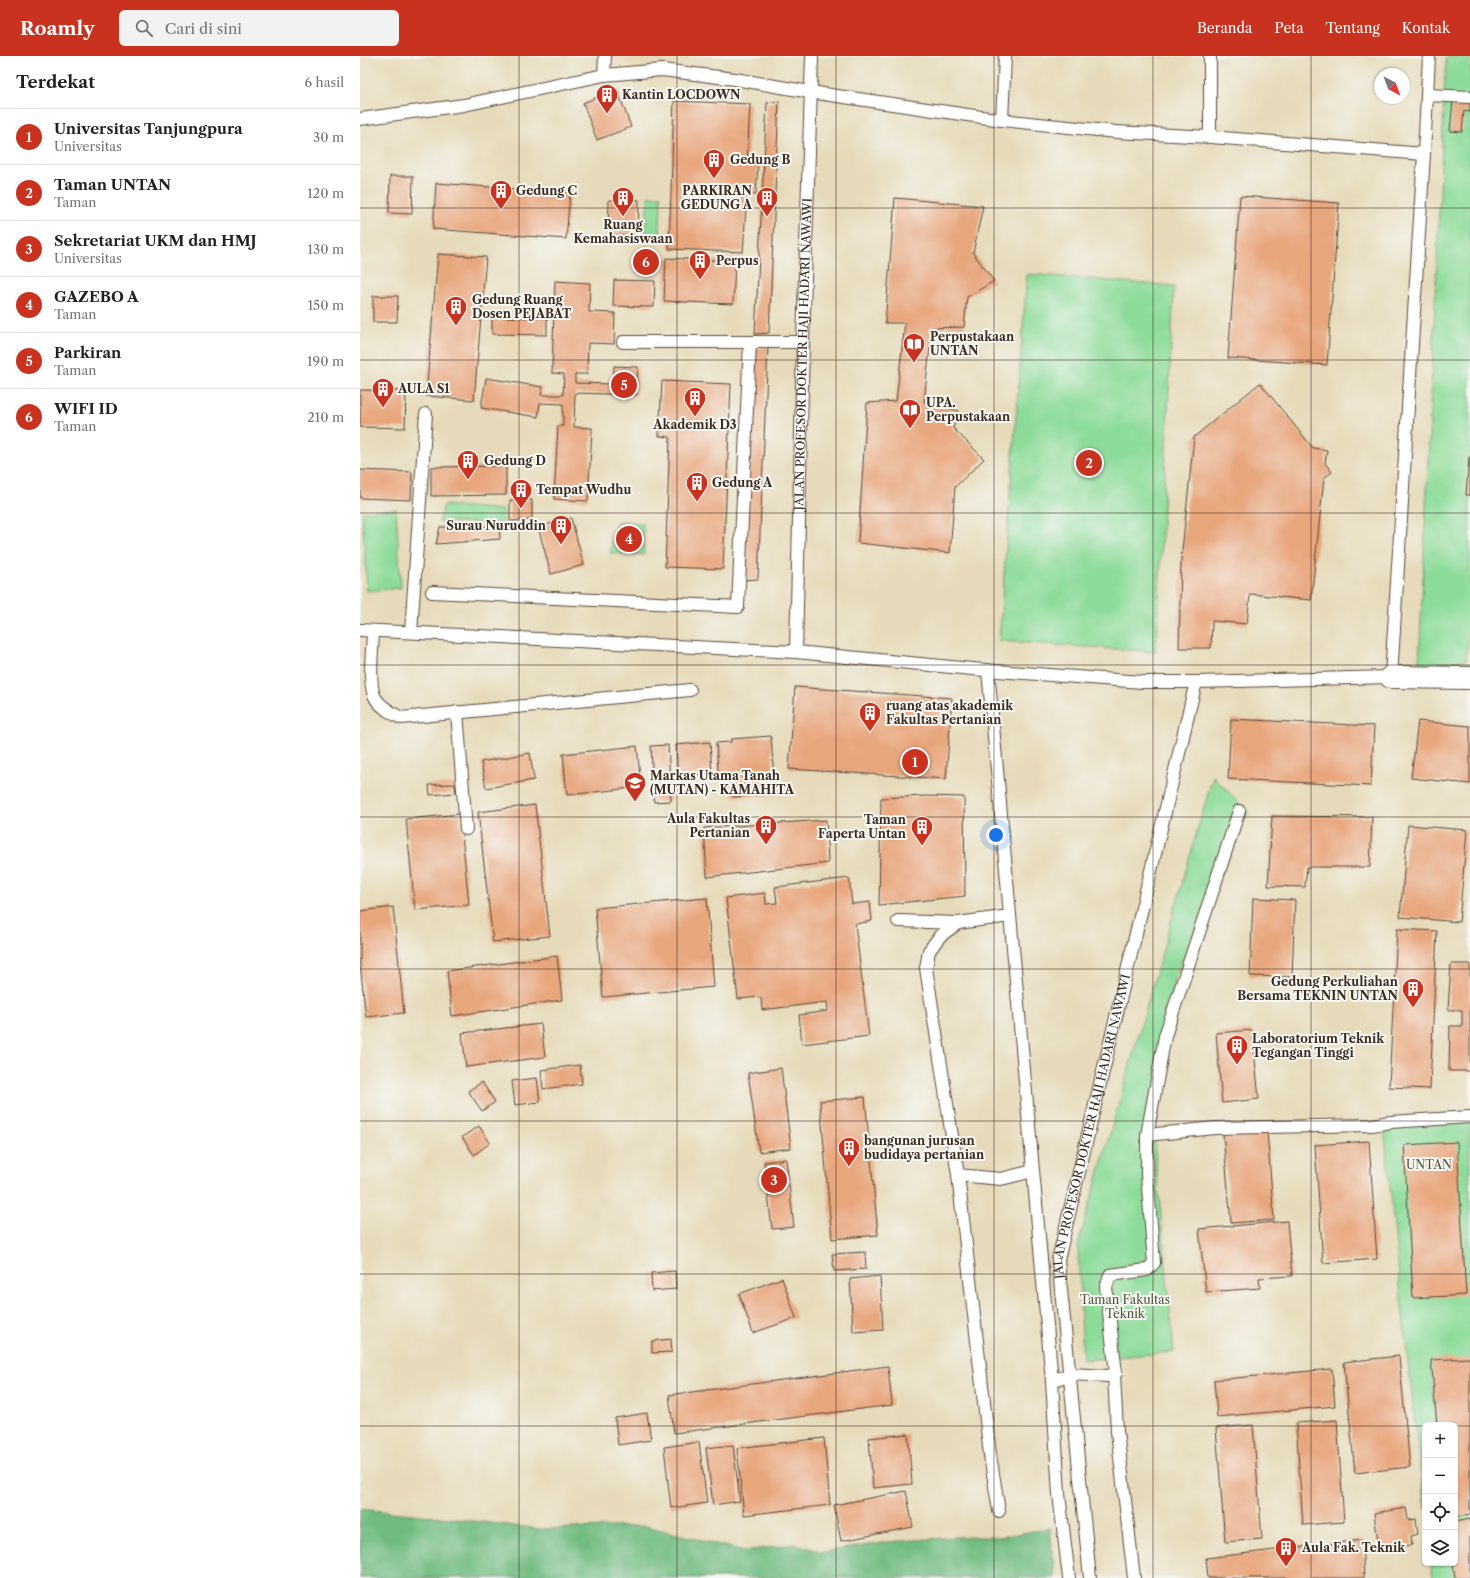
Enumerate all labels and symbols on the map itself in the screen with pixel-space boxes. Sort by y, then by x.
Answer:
north arrow [1374,68,1410,104]
building icon: Kantin LOCDOWN [594,82,620,115]
place label: Kantin LOCDOWN [622,87,741,102]
building icon: Gedung B [701,147,727,180]
place label: Gedung B [730,152,790,167]
building icon: Gedung C [488,178,514,211]
place label: Gedung C [516,183,577,198]
place label: PARKIRAN GEDUNG A [681,183,753,212]
building icon: Ruang Kemahasiswaan [610,185,636,218]
building icon: PARKIRAN GEDUNG A [754,185,780,218]
street label: JALAN PROFESOR DOKTER HAJI HADARI NAWAWI [791,198,815,512]
place label: Ruang Kemahasiswaan [573,217,673,246]
pin: 6 [633,247,659,277]
building icon: Perpus [687,248,713,281]
place label: Perpus [716,253,759,268]
place label: Gedung Ruang Dosen PEJABAT [472,292,572,321]
building icon: Gedung Ruang Dosen PEJABAT [443,294,469,327]
place label: Perpustakaan UNTAN [930,329,1015,358]
library icon: Perpustakaan UNTAN [901,331,927,364]
pin: 5 [611,370,637,400]
building icon: AULA S1 [370,376,396,409]
place label: AULA S1 [397,381,450,396]
building icon: Akademik D3 [682,385,708,418]
place label: UPA. Perpustakaan [926,395,1011,424]
library icon: UPA. Perpustakaan [897,397,923,430]
place label: Akademik D3 [652,417,737,432]
building icon: Gedung D [455,448,481,481]
pin: 2 [1076,448,1102,478]
place label: Gedung D [484,453,546,468]
building icon: Gedung A [684,470,710,503]
place label: Gedung A [712,475,773,490]
building icon: Tempat Wudhu [508,477,534,510]
place label: Tempat Wudhu [536,482,632,497]
building icon: Surau Nuruddin [548,513,574,546]
place label: Surau Nuruddin [446,518,547,533]
pin: 4 [616,524,642,554]
place label: ruang atas akademik Fakultas Pertanian [886,698,1014,727]
building icon: ruang atas akademik Fakultas Pertanian [857,700,883,733]
pin: 1 [902,747,928,777]
place label: Markas Utama Tanah (MUTAN) - KAMAHITA [650,768,795,797]
school or university icon: Markas Utama Tanah (MUTAN) - KAMAHITA [622,770,648,803]
place label: Aula Fakultas Pertanian [666,811,751,840]
place label: Taman Faperta Untan [818,812,907,841]
building icon: Aula Fakultas Pertanian [753,813,779,846]
building icon: Taman Faperta Untan [909,814,935,847]
your location [986,825,1006,845]
street label: JALAN PROFESOR DOKTER HAJI HADARI NAWAWI [1050,972,1133,1282]
place label: Gedung Perkuliahan Bersama TEKNIN UNTAN [1237,974,1399,1003]
building icon: Gedung Perkuliahan Bersama TEKNIN UNTAN [1400,976,1426,1009]
place label: Laboratorium Teknik Tegangan Tinggi [1252,1031,1385,1060]
building icon: Laboratorium Teknik Tegangan Tinggi [1224,1033,1250,1066]
place label: bangunan jurusan budidaya pertanian [863,1133,985,1162]
building icon: bangunan jurusan budidaya pertanian [836,1135,862,1168]
park label: UNTAN [1406,1157,1452,1172]
pin: 3 [761,1165,787,1195]
park label: Taman Fakultas Teknik [1080,1292,1170,1321]
building icon: Aula Fak. Teknik [1273,1535,1299,1568]
place label: Aula Fak. Teknik [1301,1540,1406,1555]

